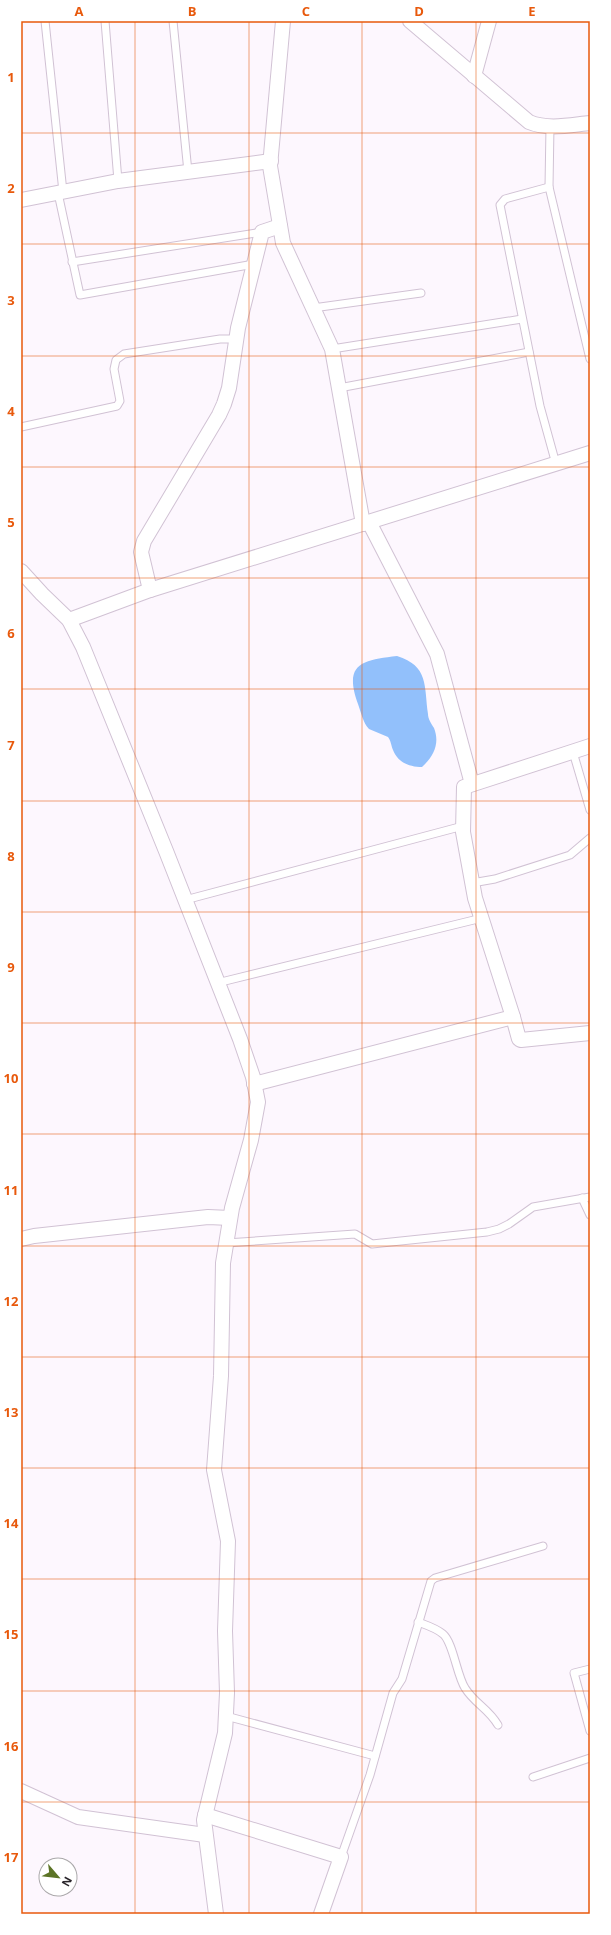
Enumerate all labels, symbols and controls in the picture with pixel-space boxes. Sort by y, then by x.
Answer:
text: A [75,2,84,20]
text: B [188,2,197,20]
text: C [302,2,310,20]
text: D [414,2,424,20]
text: E [528,2,536,20]
text: 1 [7,68,15,86]
text: 2 [7,179,15,197]
text: 3 [7,291,15,309]
text: 4 [7,402,15,420]
text: 5 [7,513,15,531]
text: 6 [7,624,15,642]
text: 7 [7,736,15,754]
text: 8 [7,847,15,865]
text: 9 [7,958,15,976]
text: 10 [4,1069,18,1087]
text: 11 [4,1181,18,1199]
text: 12 [4,1292,19,1310]
text: 13 [4,1403,18,1421]
text: 14 [4,1514,19,1532]
text: 15 [4,1625,18,1643]
text: 16 [4,1737,19,1755]
text: 17 [4,1848,19,1866]
north arrow [38,1857,78,1897]
text: N [59,1874,76,1889]

